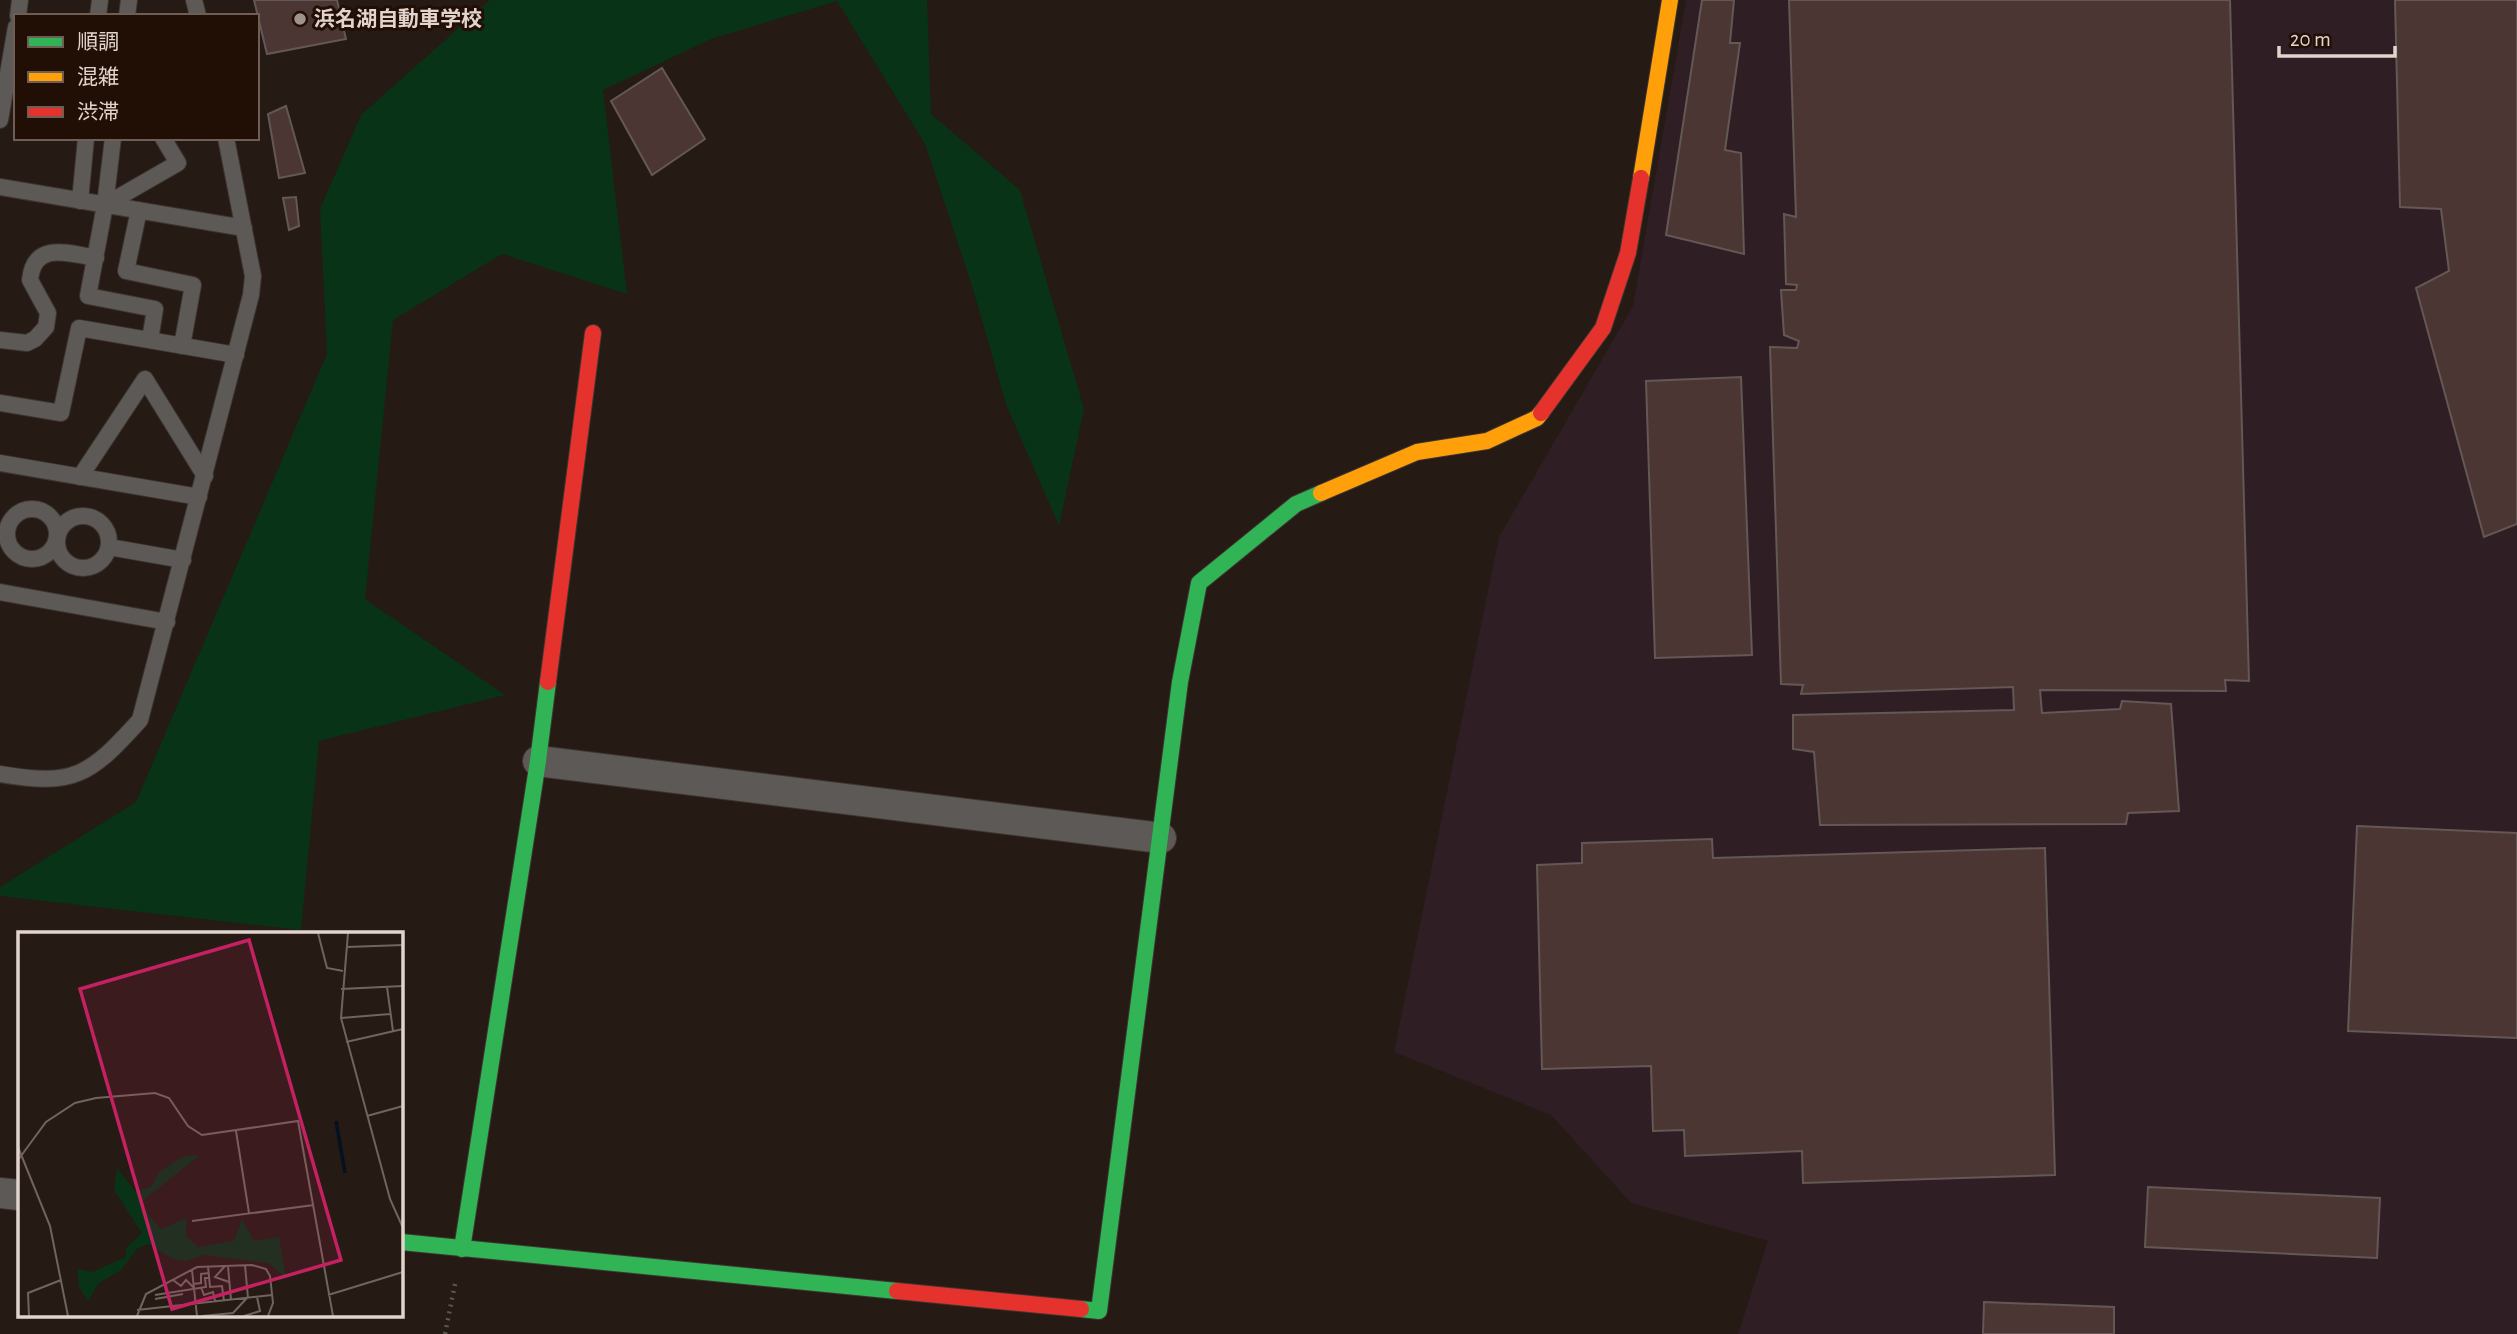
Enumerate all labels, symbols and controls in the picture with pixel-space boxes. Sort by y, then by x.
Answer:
place label: 浜名湖自動車学校 [314,7,482,30]
marker: 浜名湖自動車学校 [292,11,308,27]
legend [14,14,259,140]
scale bar [2279,14,2394,58]
text: 20 m [2290,29,2331,50]
text: 順調 [77,31,119,53]
text: 混雑 [77,66,119,88]
text: 渋滞 [77,101,119,123]
inset map [18,932,402,1316]

